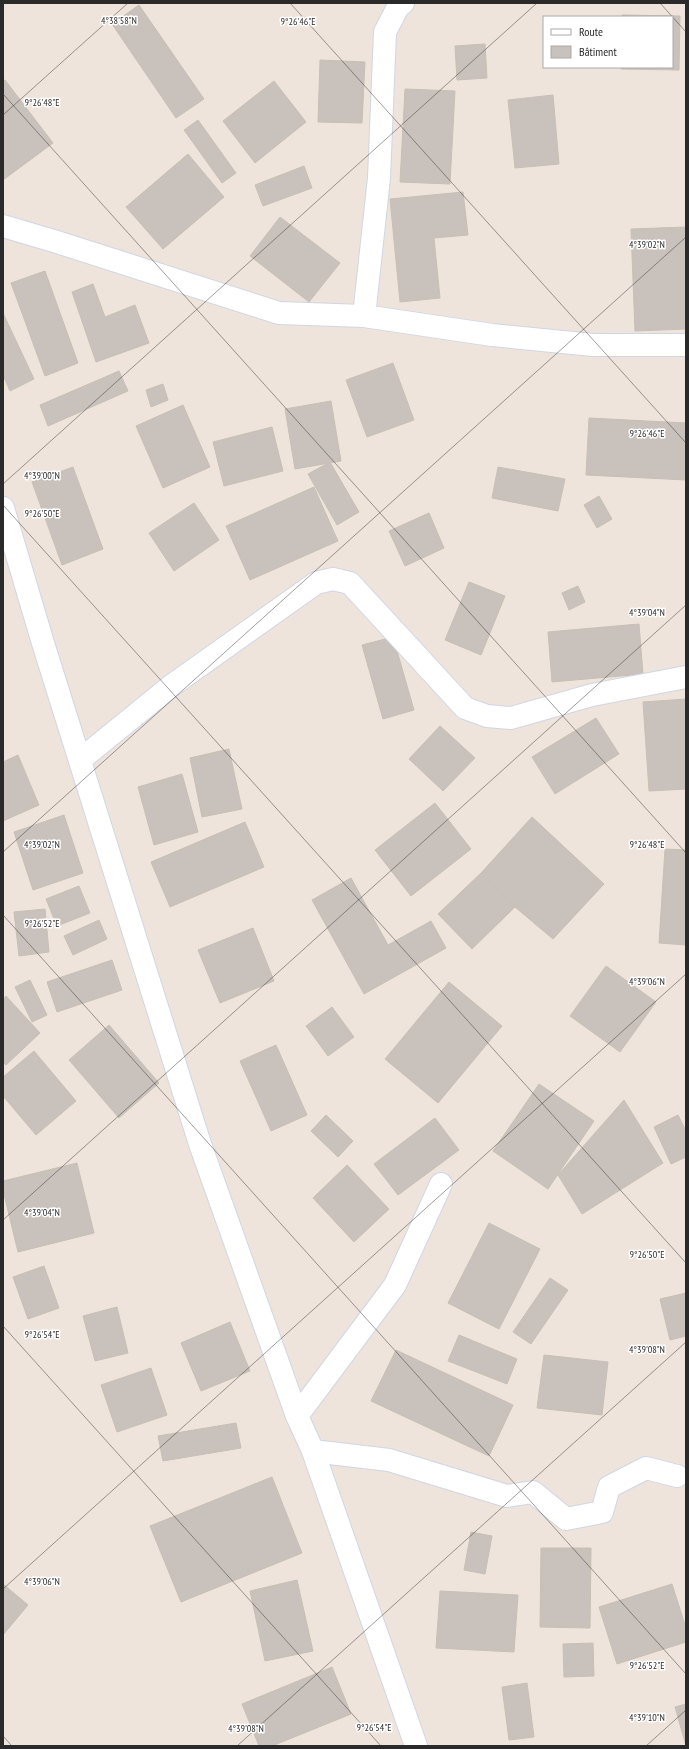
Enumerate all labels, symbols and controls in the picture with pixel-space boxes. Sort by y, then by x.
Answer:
text: 4°38'58"N [101,14,137,27]
text: 9°26'46"E [281,15,315,28]
legend [543,16,673,68]
text: Route [579,24,603,39]
text: Bâtiment [579,44,617,59]
text: 9°26'48"E [25,96,59,109]
text: 4°39'02"N [629,238,665,251]
text: 9°26'46"E [630,427,664,440]
text: 4°39'00"N [24,469,60,482]
text: 9°26'50"E [25,507,59,520]
text: 4°39'04"N [629,606,665,619]
text: 4°39'02"N [24,838,60,851]
text: 9°26'48"E [630,838,664,851]
text: 9°26'52"E [25,917,59,930]
text: 4°39'06"N [629,975,665,988]
text: 4°39'04"N [24,1206,60,1219]
text: 9°26'50"E [630,1248,664,1261]
text: 9°26'54"E [25,1328,59,1341]
text: 4°39'08"N [629,1343,665,1356]
text: 4°39'06"N [24,1575,60,1588]
text: 9°26'52"E [630,1659,664,1672]
text: 4°39'10"N [629,1711,665,1724]
text: 9°26'54"E [357,1721,391,1734]
text: 4°39'08"N [228,1722,264,1735]

